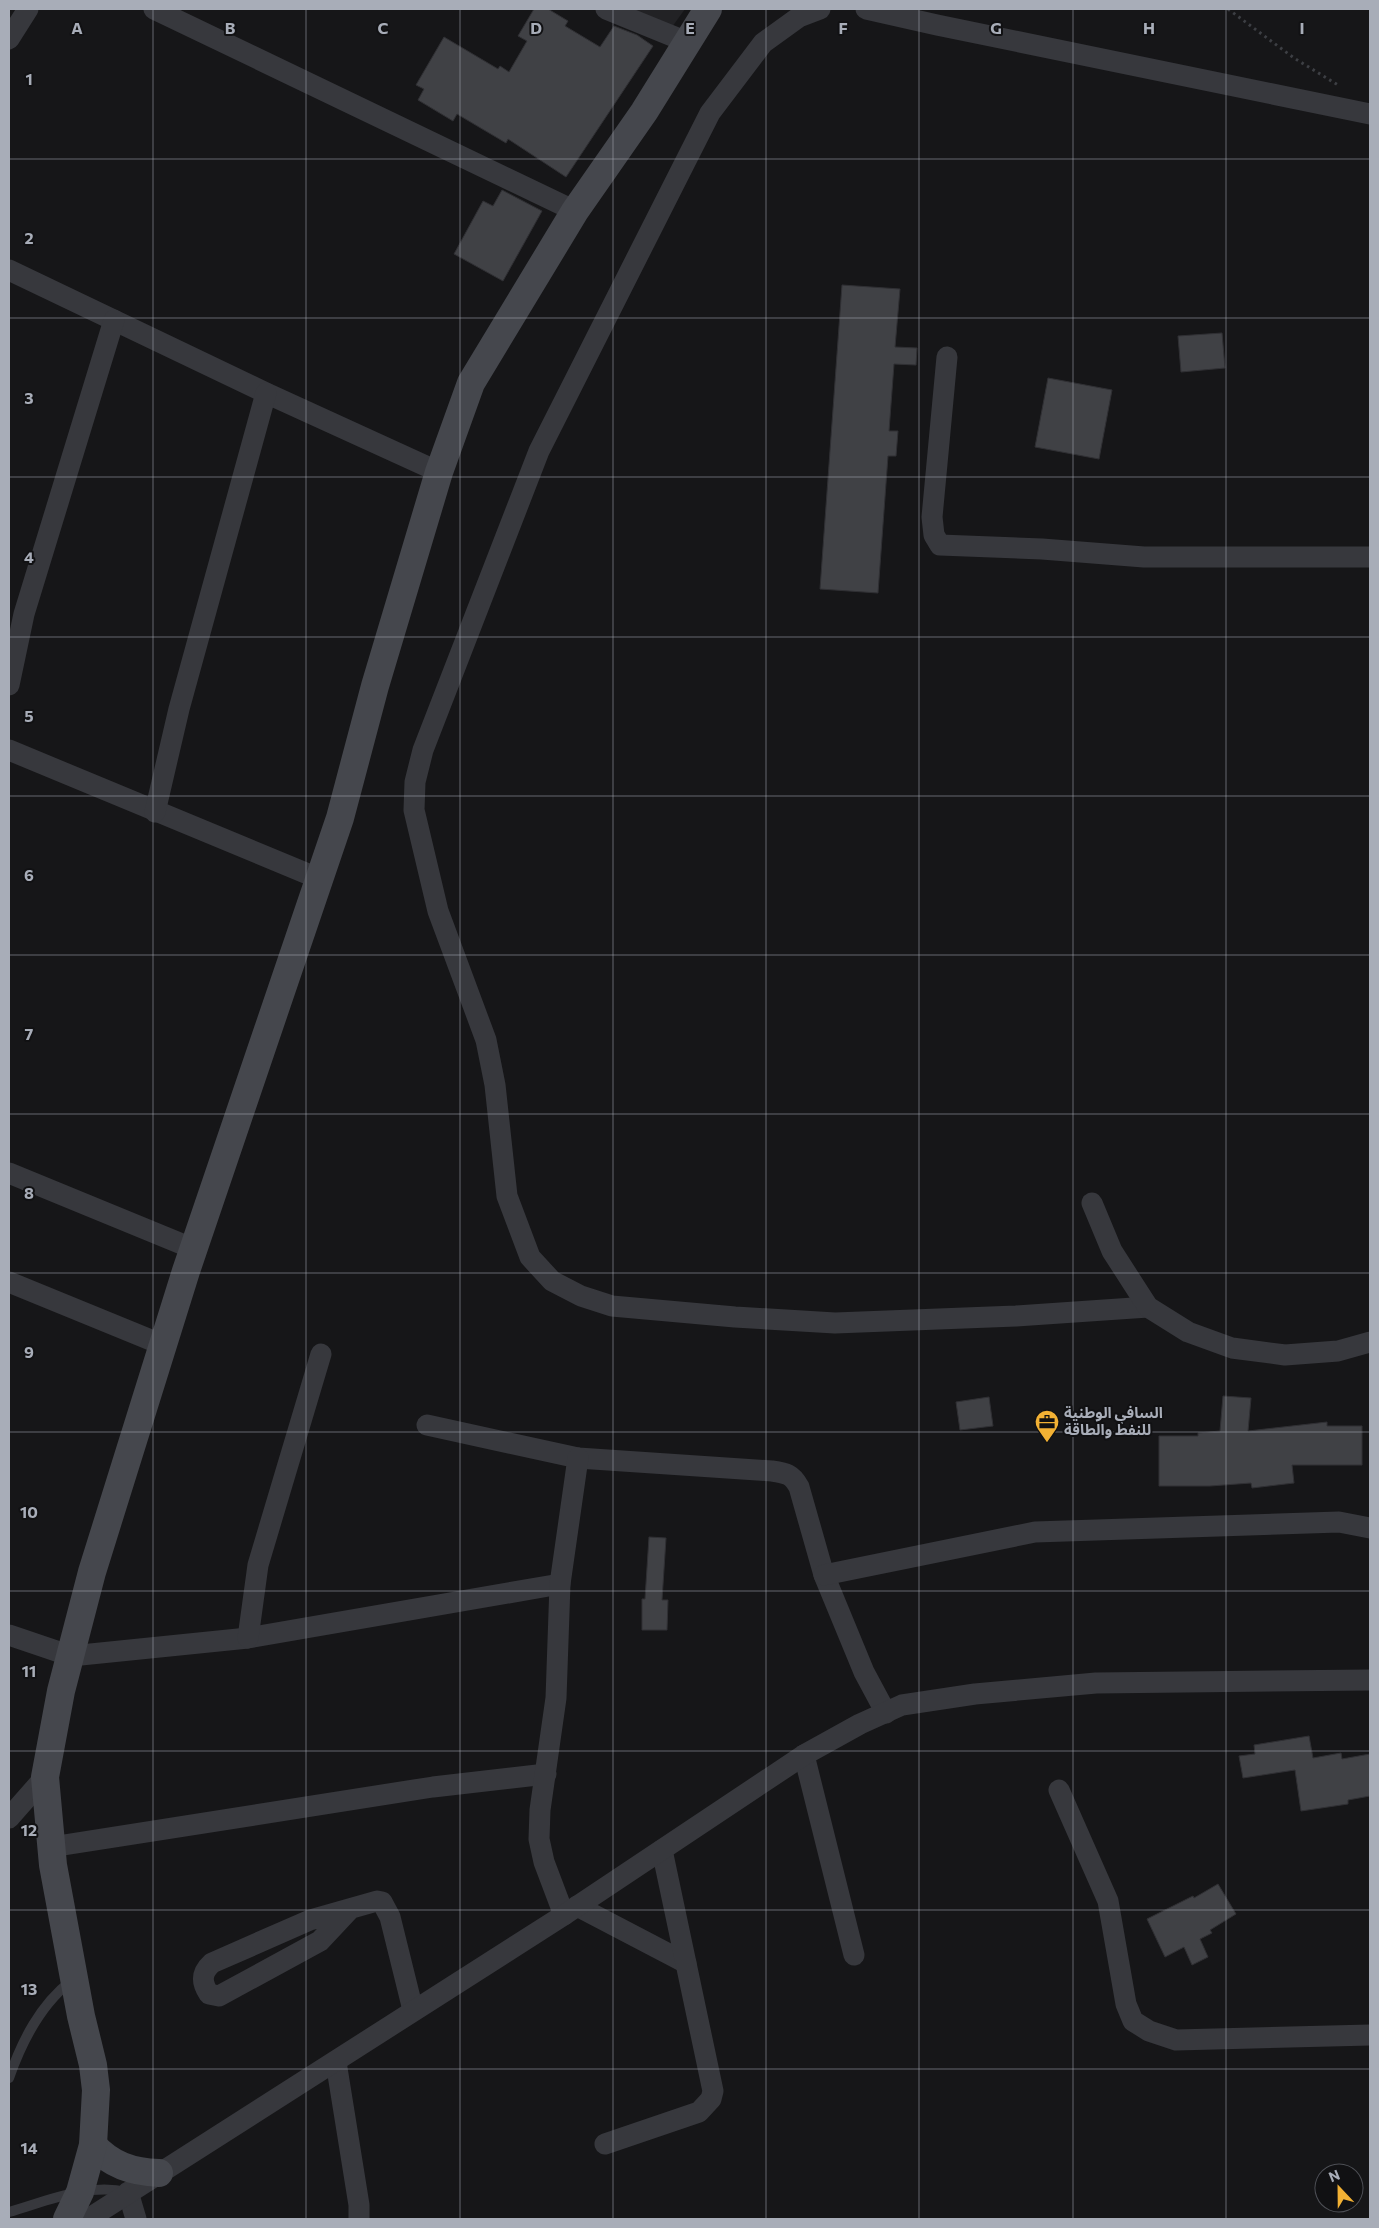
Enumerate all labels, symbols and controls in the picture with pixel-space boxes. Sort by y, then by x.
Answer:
text: A [71,18,83,37]
text: B [225,18,236,37]
text: C [378,18,389,37]
text: D [530,18,542,37]
text: E [685,18,695,37]
text: F [838,18,848,37]
text: G [990,18,1002,37]
text: H [1143,18,1155,37]
text: I [1299,18,1305,37]
text: 1 [25,69,33,88]
text: 2 [24,228,34,247]
text: 3 [24,388,34,407]
text: 4 [24,547,34,566]
text: 5 [24,706,34,725]
text: 6 [24,865,34,884]
text: 7 [25,1024,34,1043]
text: 8 [24,1183,34,1202]
text: 9 [24,1342,34,1361]
place label: السافي الوطنية للنفط والطاقة [1064,1403,1163,1439]
office icon: السافي الوطنية للنفط والطاقة [1034,1409,1060,1443]
text: 10 [20,1502,38,1521]
text: 11 [22,1661,36,1680]
text: 12 [21,1820,37,1839]
text: 13 [21,1979,37,1998]
text: 14 [20,2138,38,2157]
north arrow [1314,2163,1364,2213]
text: N [1326,2166,1342,2185]

